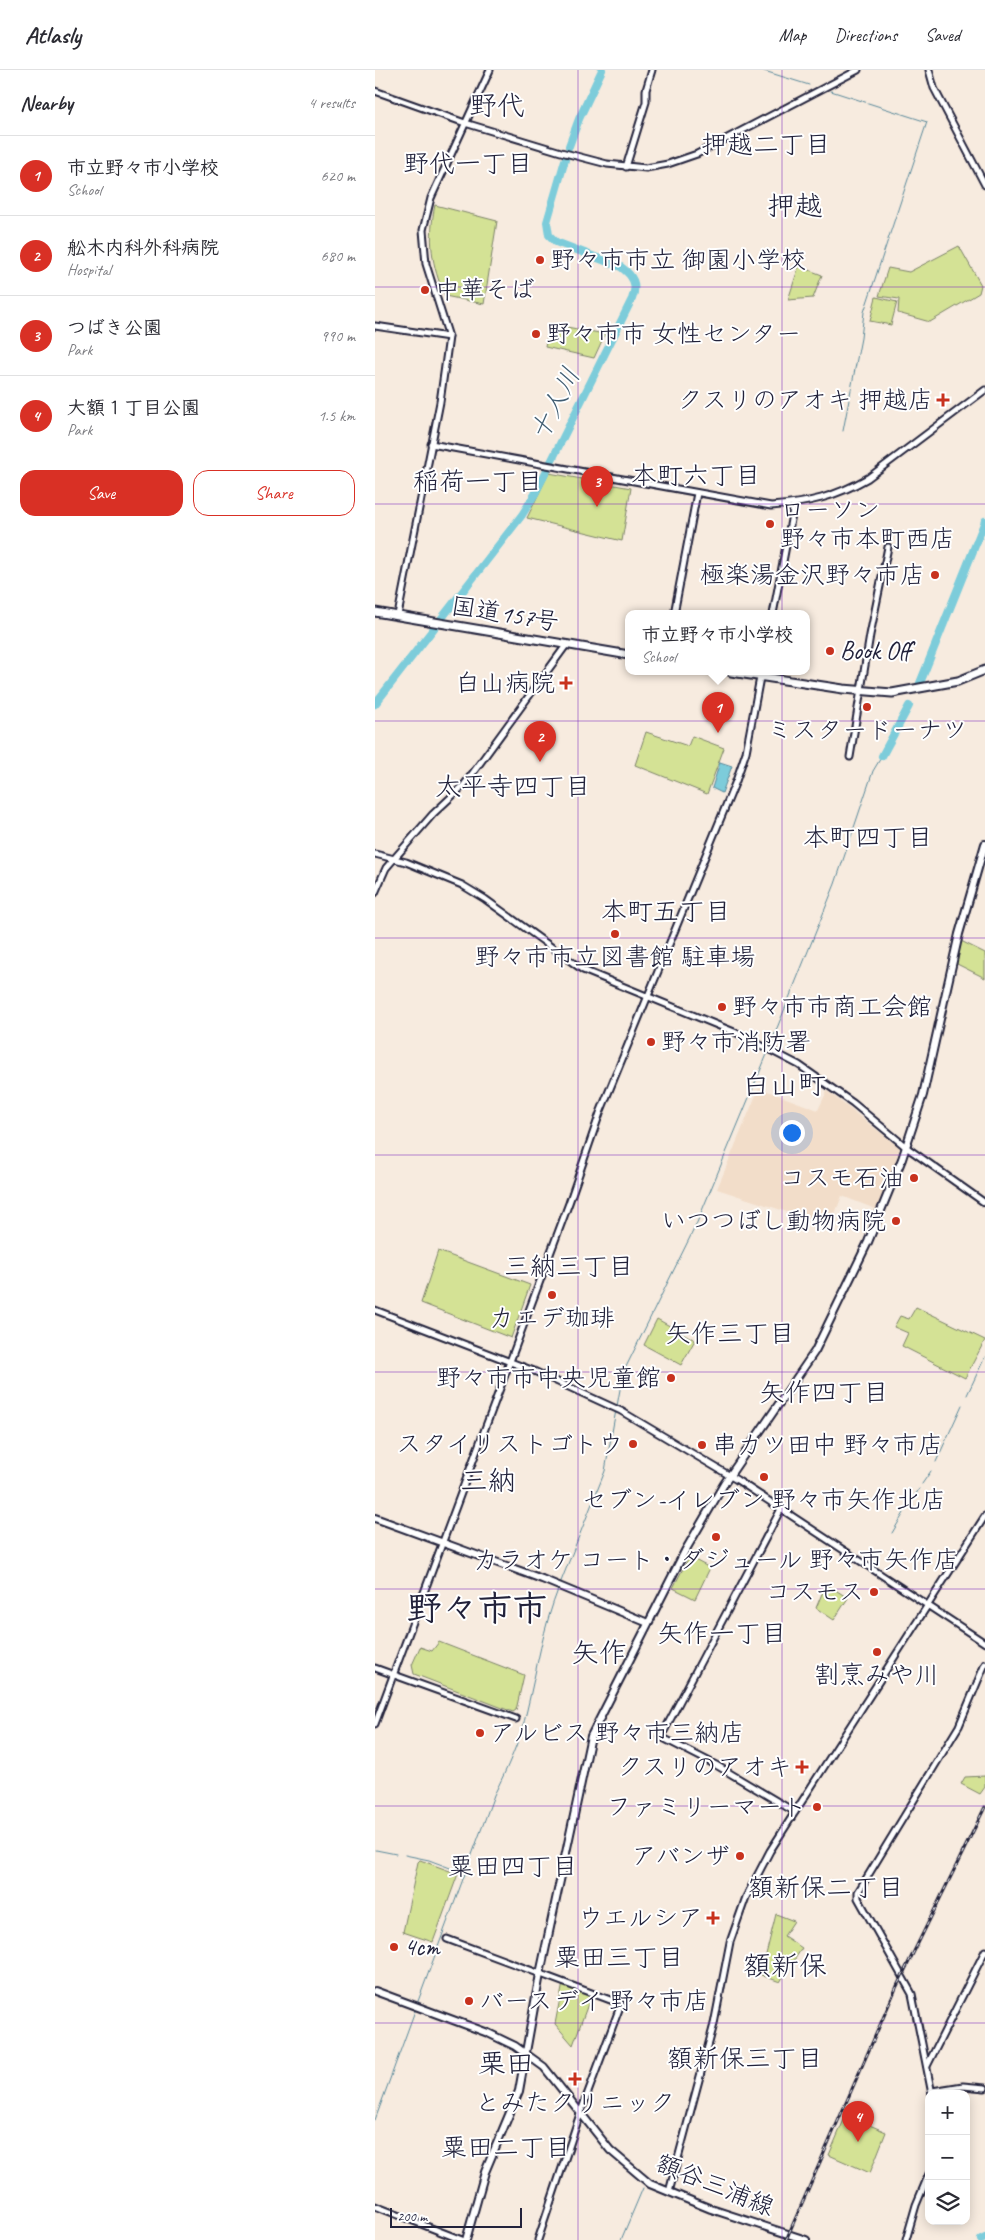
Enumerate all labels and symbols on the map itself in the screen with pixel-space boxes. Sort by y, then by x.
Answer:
district label: 野代 [469,88,525,123]
district label: 押越二丁目 [701,128,831,161]
district label: 野代一丁目 [403,147,533,180]
district label: 押越 [767,188,823,223]
place label: 野々市市立 御園小学校 [550,244,806,276]
marker: 野々市市立 御園小学校 [534,254,546,266]
place label: 中華そば [435,274,535,306]
marker: 中華そば [419,284,431,296]
place label: 野々市市 女性センター [546,318,801,350]
marker: 野々市市 女性センター [530,328,542,340]
water label: 十人川 [523,362,587,446]
place label: クスリのアオキ 押越店 [677,384,933,416]
marker: クスリのアオキ 押越店 [937,394,949,406]
district label: 本町六丁目 [631,459,761,492]
district label: 稲荷一丁目 [413,465,543,498]
pin: 3 [581,466,613,507]
place label: ローソン 野々市本町西店 [780,494,955,555]
marker: ローソン 野々市本町西店 [764,518,776,530]
place label: 極楽湯金沢野々市店 [700,559,925,591]
marker: 極楽湯金沢野々市店 [929,569,941,581]
street label: 国道157号 [449,590,561,638]
place label: Book Off [840,635,916,667]
marker: Book Off [824,645,836,657]
place label: 白山病院 [455,667,555,699]
marker: 白山病院 [559,676,573,690]
pin: 1 [702,692,734,733]
marker: ミスタードーナツ [861,701,873,713]
place label: ミスタードーナツ [767,714,967,746]
pin: 2 [524,721,556,762]
district label: 太平寺四丁目 [435,770,591,803]
district label: 本町四丁目 [803,821,933,854]
district label: 本町五丁目 [601,895,731,928]
marker: 野々市市立図書館 駐車場 [609,928,621,940]
place label: 野々市市立図書館 駐車場 [474,941,756,973]
place label: 野々市市商工会館 [732,991,932,1023]
marker: 野々市市商工会館 [716,1001,728,1013]
place label: 野々市消防署 [661,1026,811,1058]
marker: 野々市消防署 [645,1036,657,1048]
district label: 白山町 [742,1067,826,1102]
your location [779,1120,805,1146]
place label: コスモ石油 [780,1162,904,1194]
marker: コスモ石油 [908,1172,920,1184]
place label: いつつぼし動物病院 [661,1205,886,1237]
marker: いつつぼし動物病院 [890,1215,902,1227]
district label: 三納三丁目 [504,1250,634,1283]
marker: カエデ珈琲 [546,1289,558,1301]
place label: カエデ珈琲 [489,1302,615,1334]
district label: 矢作三丁目 [665,1317,795,1350]
place label: 野々市市中央児童館 [436,1362,661,1394]
marker: 野々市市中央児童館 [665,1372,677,1384]
district label: 矢作四丁目 [759,1376,889,1409]
place label: スタイリストゴトウ [396,1428,623,1460]
place label: 串カツ田中 野々市店 [712,1429,943,1461]
marker: スタイリストゴトウ [627,1438,639,1450]
marker: 串カツ田中 野々市店 [696,1439,708,1451]
district label: 三納 [460,1463,516,1498]
marker: セブン-イレブン 野々市矢作北店 [758,1471,770,1483]
place label: セブン-イレブン 野々市矢作北店 [582,1484,946,1516]
marker: カラオケ コート・ダジュール 野々市矢作店 [710,1531,722,1543]
place label: カラオケ コート・ダジュール 野々市矢作店 [473,1544,959,1576]
place label: コスモス [765,1576,864,1608]
district label: 野々市市 [407,1586,547,1631]
marker: コスモス [868,1586,880,1598]
district label: 矢作一丁目 [657,1617,787,1650]
district label: 矢作 [571,1635,627,1670]
marker: 割烹みや川 [871,1646,883,1658]
place label: 割烹みや川 [814,1659,940,1691]
place label: アルビス 野々市三納店 [490,1717,745,1749]
marker: アルビス 野々市三納店 [474,1727,486,1739]
place label: クスリのアオキ [617,1751,792,1783]
marker: クスリのアオキ [796,1761,808,1773]
place label: ファミリーマート [606,1791,807,1823]
marker: ファミリーマート [811,1801,823,1813]
place label: アバンザ [631,1840,730,1872]
district label: 粟田四丁目 [448,1850,578,1883]
marker: アバンザ [734,1850,746,1862]
district label: 額新保二丁目 [748,1871,904,1904]
place label: ウエルシア [578,1902,703,1934]
marker: ウエルシア [707,1912,719,1924]
place label: 4cm [404,1931,441,1963]
marker: 4cm [388,1941,400,1953]
district label: 粟田三丁目 [554,1941,684,1974]
district label: 額新保 [743,1948,827,1983]
place label: バースデイ 野々市店 [479,1985,709,2017]
marker: バースデイ 野々市店 [463,1995,475,2007]
district label: 額新保三丁目 [667,2042,823,2075]
district label: 栗田 [478,2046,534,2081]
marker: とみたクリニック [568,2072,582,2086]
place label: とみたクリニック [475,2087,675,2119]
pin: 4 [842,2101,874,2142]
district label: 粟田二丁目 [441,2131,571,2164]
street label: 額谷三浦線 [651,2147,779,2223]
scale bar [390,2205,523,2228]

